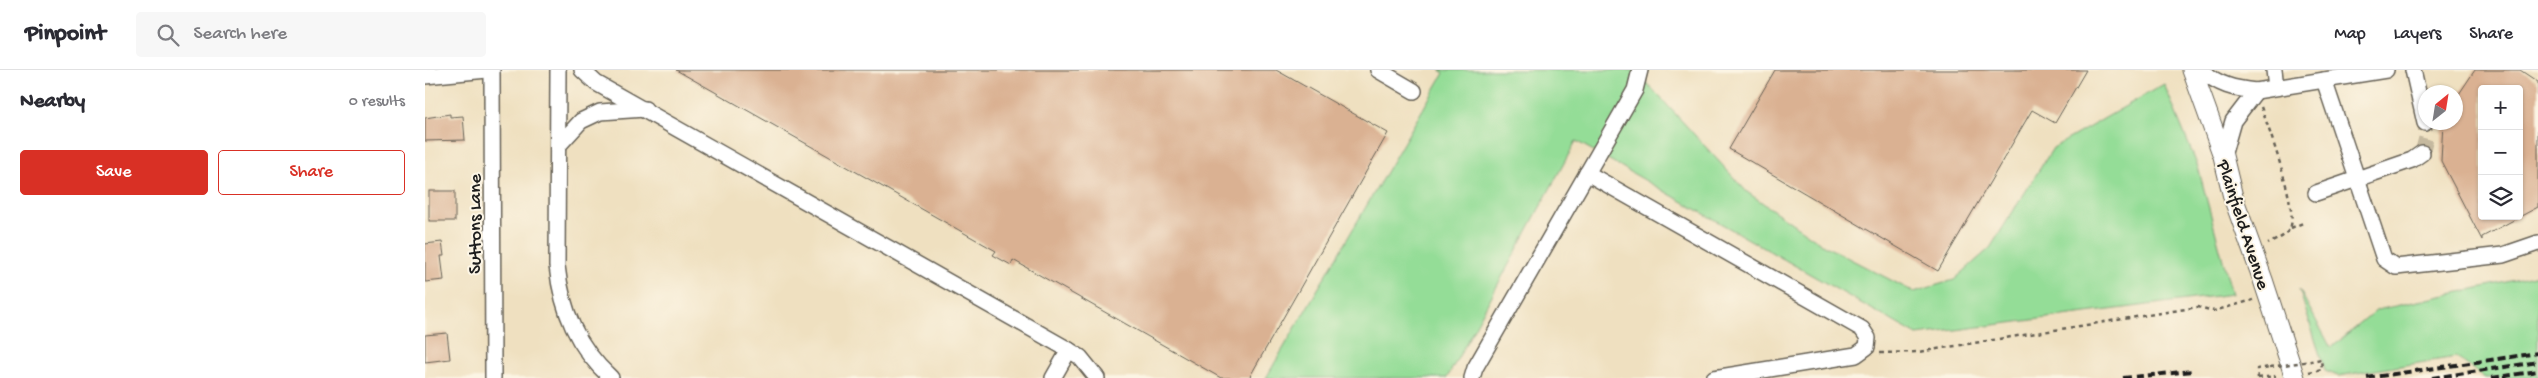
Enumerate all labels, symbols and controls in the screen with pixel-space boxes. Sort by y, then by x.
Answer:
search box [136,12,486,57]
text: Pinpoint [25,20,106,49]
icon: search [154,21,182,49]
text: Search here [194,23,287,46]
text: Map [2334,24,2366,45]
text: Layers [2394,24,2441,45]
text: Share [2469,24,2513,45]
north arrow [2418,85,2463,130]
map controls [2478,85,2523,220]
button: + [2478,85,2523,130]
text: Nearby [20,90,85,115]
text: 0 results [349,93,405,112]
button: − [2478,130,2523,175]
button: Save [20,150,208,195]
button: Share [218,150,405,195]
street label: Plainfield Avenue [2210,156,2274,293]
street label: Suttons Lane [465,174,488,274]
button: layers [2478,175,2523,220]

